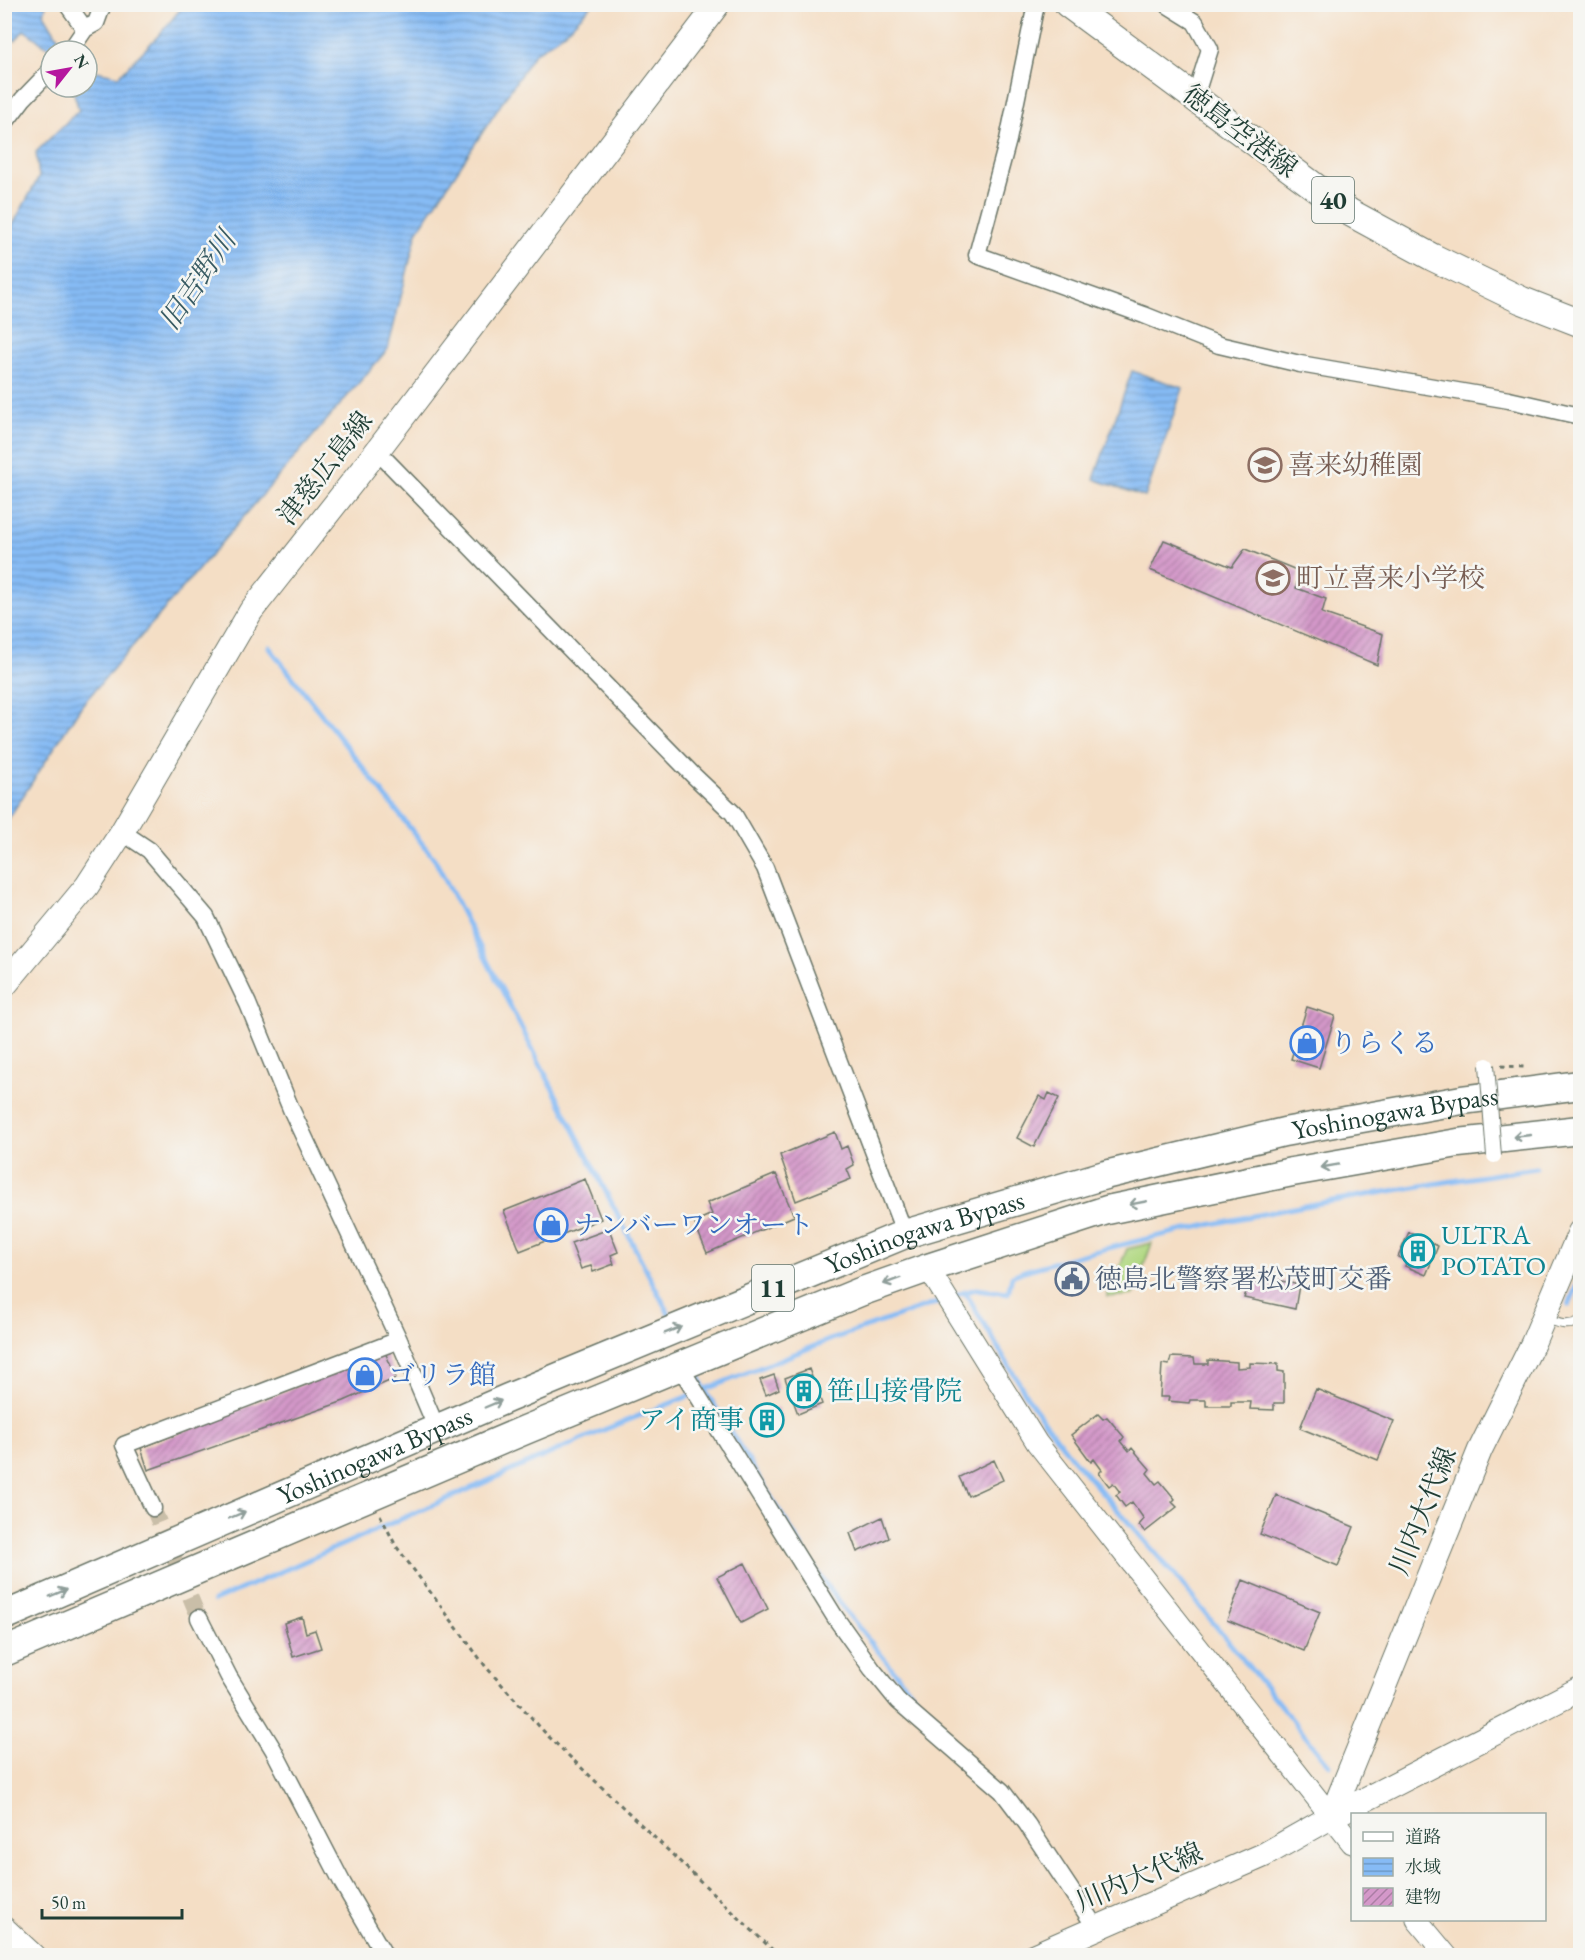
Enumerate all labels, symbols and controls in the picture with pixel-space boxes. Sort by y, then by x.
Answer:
north arrow [39,39,99,99]
text: N [69,51,94,73]
street label: 徳島空港線 [1176,76,1305,185]
road number: 40 [1312,177,1354,223]
water label: 旧吉野川 [151,221,245,336]
street label: 津慈広島線 [269,404,380,532]
school or university icon: 喜来幼稚園 [1247,447,1283,483]
place label: 喜来幼稚園 [1288,447,1423,482]
school or university icon: 町立喜来小学校 [1255,560,1291,596]
place label: 町立喜来小学校 [1296,560,1485,595]
shop icon: りらくる [1289,1025,1325,1061]
place label: りらくる [1330,1025,1438,1060]
street label: Yoshinogawa Bypass [1289,1078,1500,1147]
one-way arrow [1513,1131,1533,1142]
one-way arrow [1320,1161,1340,1172]
street label: Yoshinogawa Bypass [819,1182,1029,1282]
one-way arrow [1129,1198,1149,1209]
shop icon: ナンバーワンオート [533,1207,569,1243]
place label: ナンバーワンオート [574,1207,814,1242]
place label: ULTRA POTATO [1441,1217,1546,1283]
building icon: ULTRA POTATO [1400,1233,1436,1269]
public building icon: 徳島北警察署松茂町交番 [1054,1261,1090,1297]
place label: 徳島北警察署松茂町交番 [1095,1261,1392,1296]
road number: 11 [752,1265,794,1311]
one-way arrow [884,1276,902,1287]
one-way arrow [664,1324,682,1335]
shop icon: ゴリラ館 [347,1357,383,1393]
place label: ゴリラ館 [388,1357,496,1392]
building icon: 笹山接骨院 [786,1373,822,1409]
place label: 笹山接骨院 [827,1373,962,1408]
street label: Yoshinogawa Bypass [272,1398,477,1513]
one-way arrow [483,1398,502,1409]
place label: アイ商事 [638,1402,744,1437]
building icon: アイ商事 [749,1402,785,1438]
street label: 川内大代線 [1381,1442,1464,1580]
one-way arrow [227,1509,246,1520]
one-way arrow [49,1587,67,1598]
legend [1351,1813,1546,1921]
text: 道路 [1405,1825,1441,1848]
street label: 川内大代線 [1070,1834,1208,1919]
text: 水域 [1405,1855,1441,1878]
scale bar [42,1882,182,1920]
text: 建物 [1405,1885,1441,1908]
text: 50 m [51,1891,86,1914]

